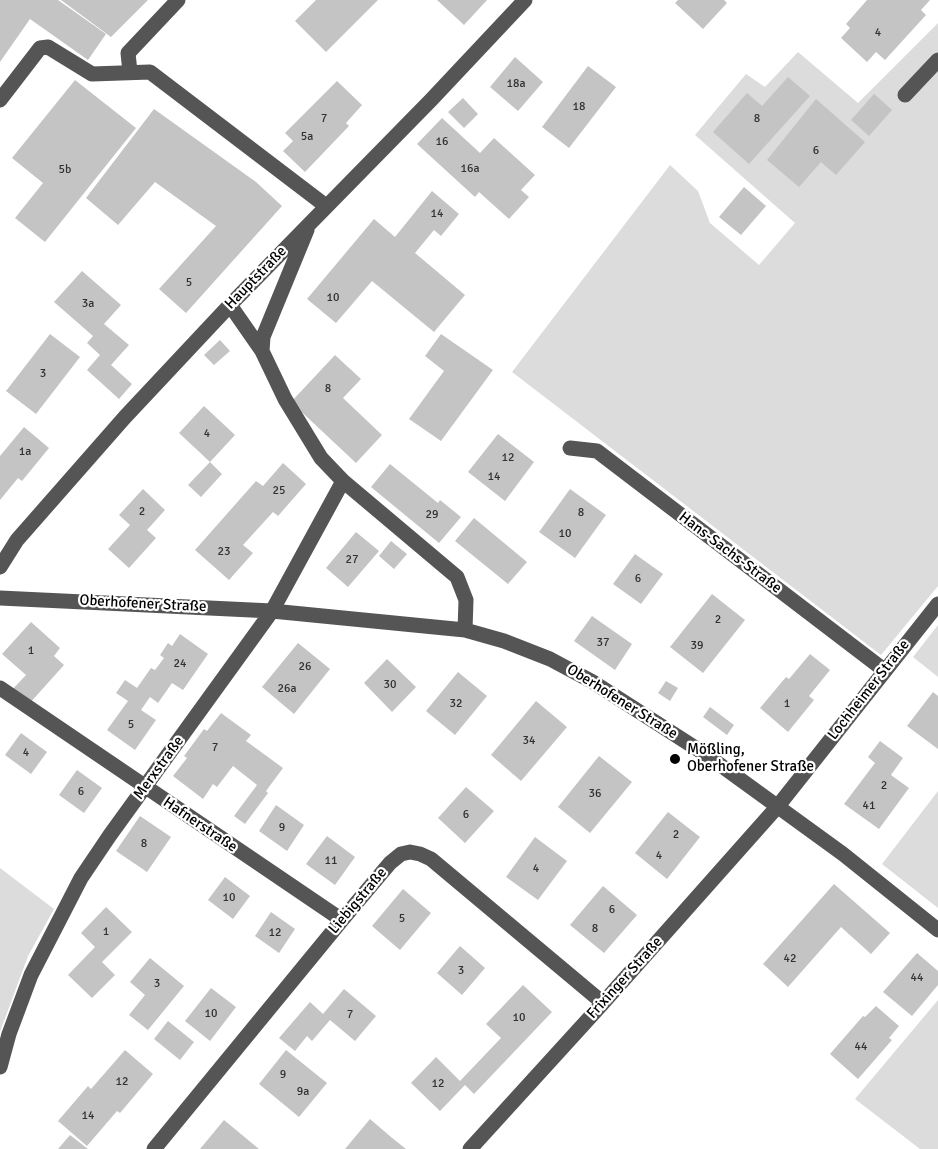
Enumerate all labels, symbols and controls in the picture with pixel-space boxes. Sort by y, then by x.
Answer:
house number: 4 [875,26,881,40]
house number: 18a [506,77,526,91]
house number: 18 [573,100,585,114]
house number: 7 [321,112,327,126]
house number: 8 [754,112,760,126]
house number: 5a [301,130,313,144]
house number: 16 [436,135,448,149]
house number: 6 [813,144,819,158]
house number: 16a [460,162,480,176]
house number: 5b [59,163,71,177]
house number: 14 [431,207,443,221]
street label: Hauptstraße [221,243,291,313]
house number: 5 [186,276,192,290]
house number: 10 [327,291,339,305]
house number: 3a [82,297,94,311]
house number: 3 [40,367,46,381]
house number: 8 [325,382,331,396]
house number: 4 [204,427,210,441]
house number: 1a [19,445,31,459]
house number: 12 [502,451,514,465]
house number: 14 [488,470,500,484]
house number: 25 [273,484,285,498]
house number: 2 [139,505,145,519]
house number: 8 [578,506,584,520]
house number: 29 [426,508,438,522]
street label: Hans-Sachs-Straße [675,508,785,598]
house number: 10 [559,527,571,541]
house number: 23 [218,545,230,559]
house number: 27 [346,553,358,567]
house number: 6 [635,572,641,586]
street label: Oberhofener Straße [79,592,207,616]
house number: 2 [715,613,721,627]
house number: 37 [597,636,609,650]
street label: Lochheimer Straße [824,636,914,744]
house number: 39 [691,639,703,653]
house number: 1 [28,644,34,658]
house number: 24 [174,657,186,671]
house number: 26 [299,660,311,674]
street label: Oberhofener Straße [563,661,681,743]
house number: 30 [384,678,396,692]
house number: 26a [277,682,297,696]
house number: 32 [450,697,462,711]
house number: 1 [784,697,790,711]
house number: 5 [128,718,134,732]
street label: Merxstraße [130,733,188,803]
house number: 34 [523,734,535,748]
house number: 7 [212,741,218,755]
place label: Mößling, Oberhofener Straße [687,741,814,776]
house number: 4 [23,746,29,760]
marker: Mößling, Oberhofener Straße [668,752,682,766]
house number: 2 [881,779,887,793]
house number: 6 [78,785,84,799]
house number: 36 [589,787,601,801]
street label: Hafnerstraße [159,794,241,856]
house number: 41 [863,799,875,813]
house number: 6 [463,808,469,822]
house number: 9 [279,821,285,835]
house number: 2 [673,828,679,842]
house number: 8 [141,837,147,851]
house number: 4 [656,849,662,863]
house number: 11 [325,854,337,868]
house number: 4 [533,862,539,876]
street label: Liebigstraße [325,864,391,938]
house number: 10 [223,891,235,905]
house number: 6 [609,903,615,917]
house number: 5 [399,912,405,926]
house number: 8 [592,922,598,936]
house number: 1 [103,925,109,939]
house number: 12 [269,926,281,940]
street label: Frixinger Straße [583,933,667,1023]
house number: 42 [784,952,796,966]
house number: 3 [458,964,464,978]
house number: 44 [911,971,923,985]
house number: 3 [154,977,160,991]
house number: 10 [205,1007,217,1021]
house number: 7 [347,1008,353,1022]
house number: 10 [513,1011,525,1025]
house number: 44 [855,1040,867,1054]
house number: 9 [280,1068,286,1082]
house number: 12 [116,1075,128,1089]
house number: 12 [432,1077,444,1091]
house number: 9a [297,1085,309,1099]
house number: 14 [82,1109,94,1123]

